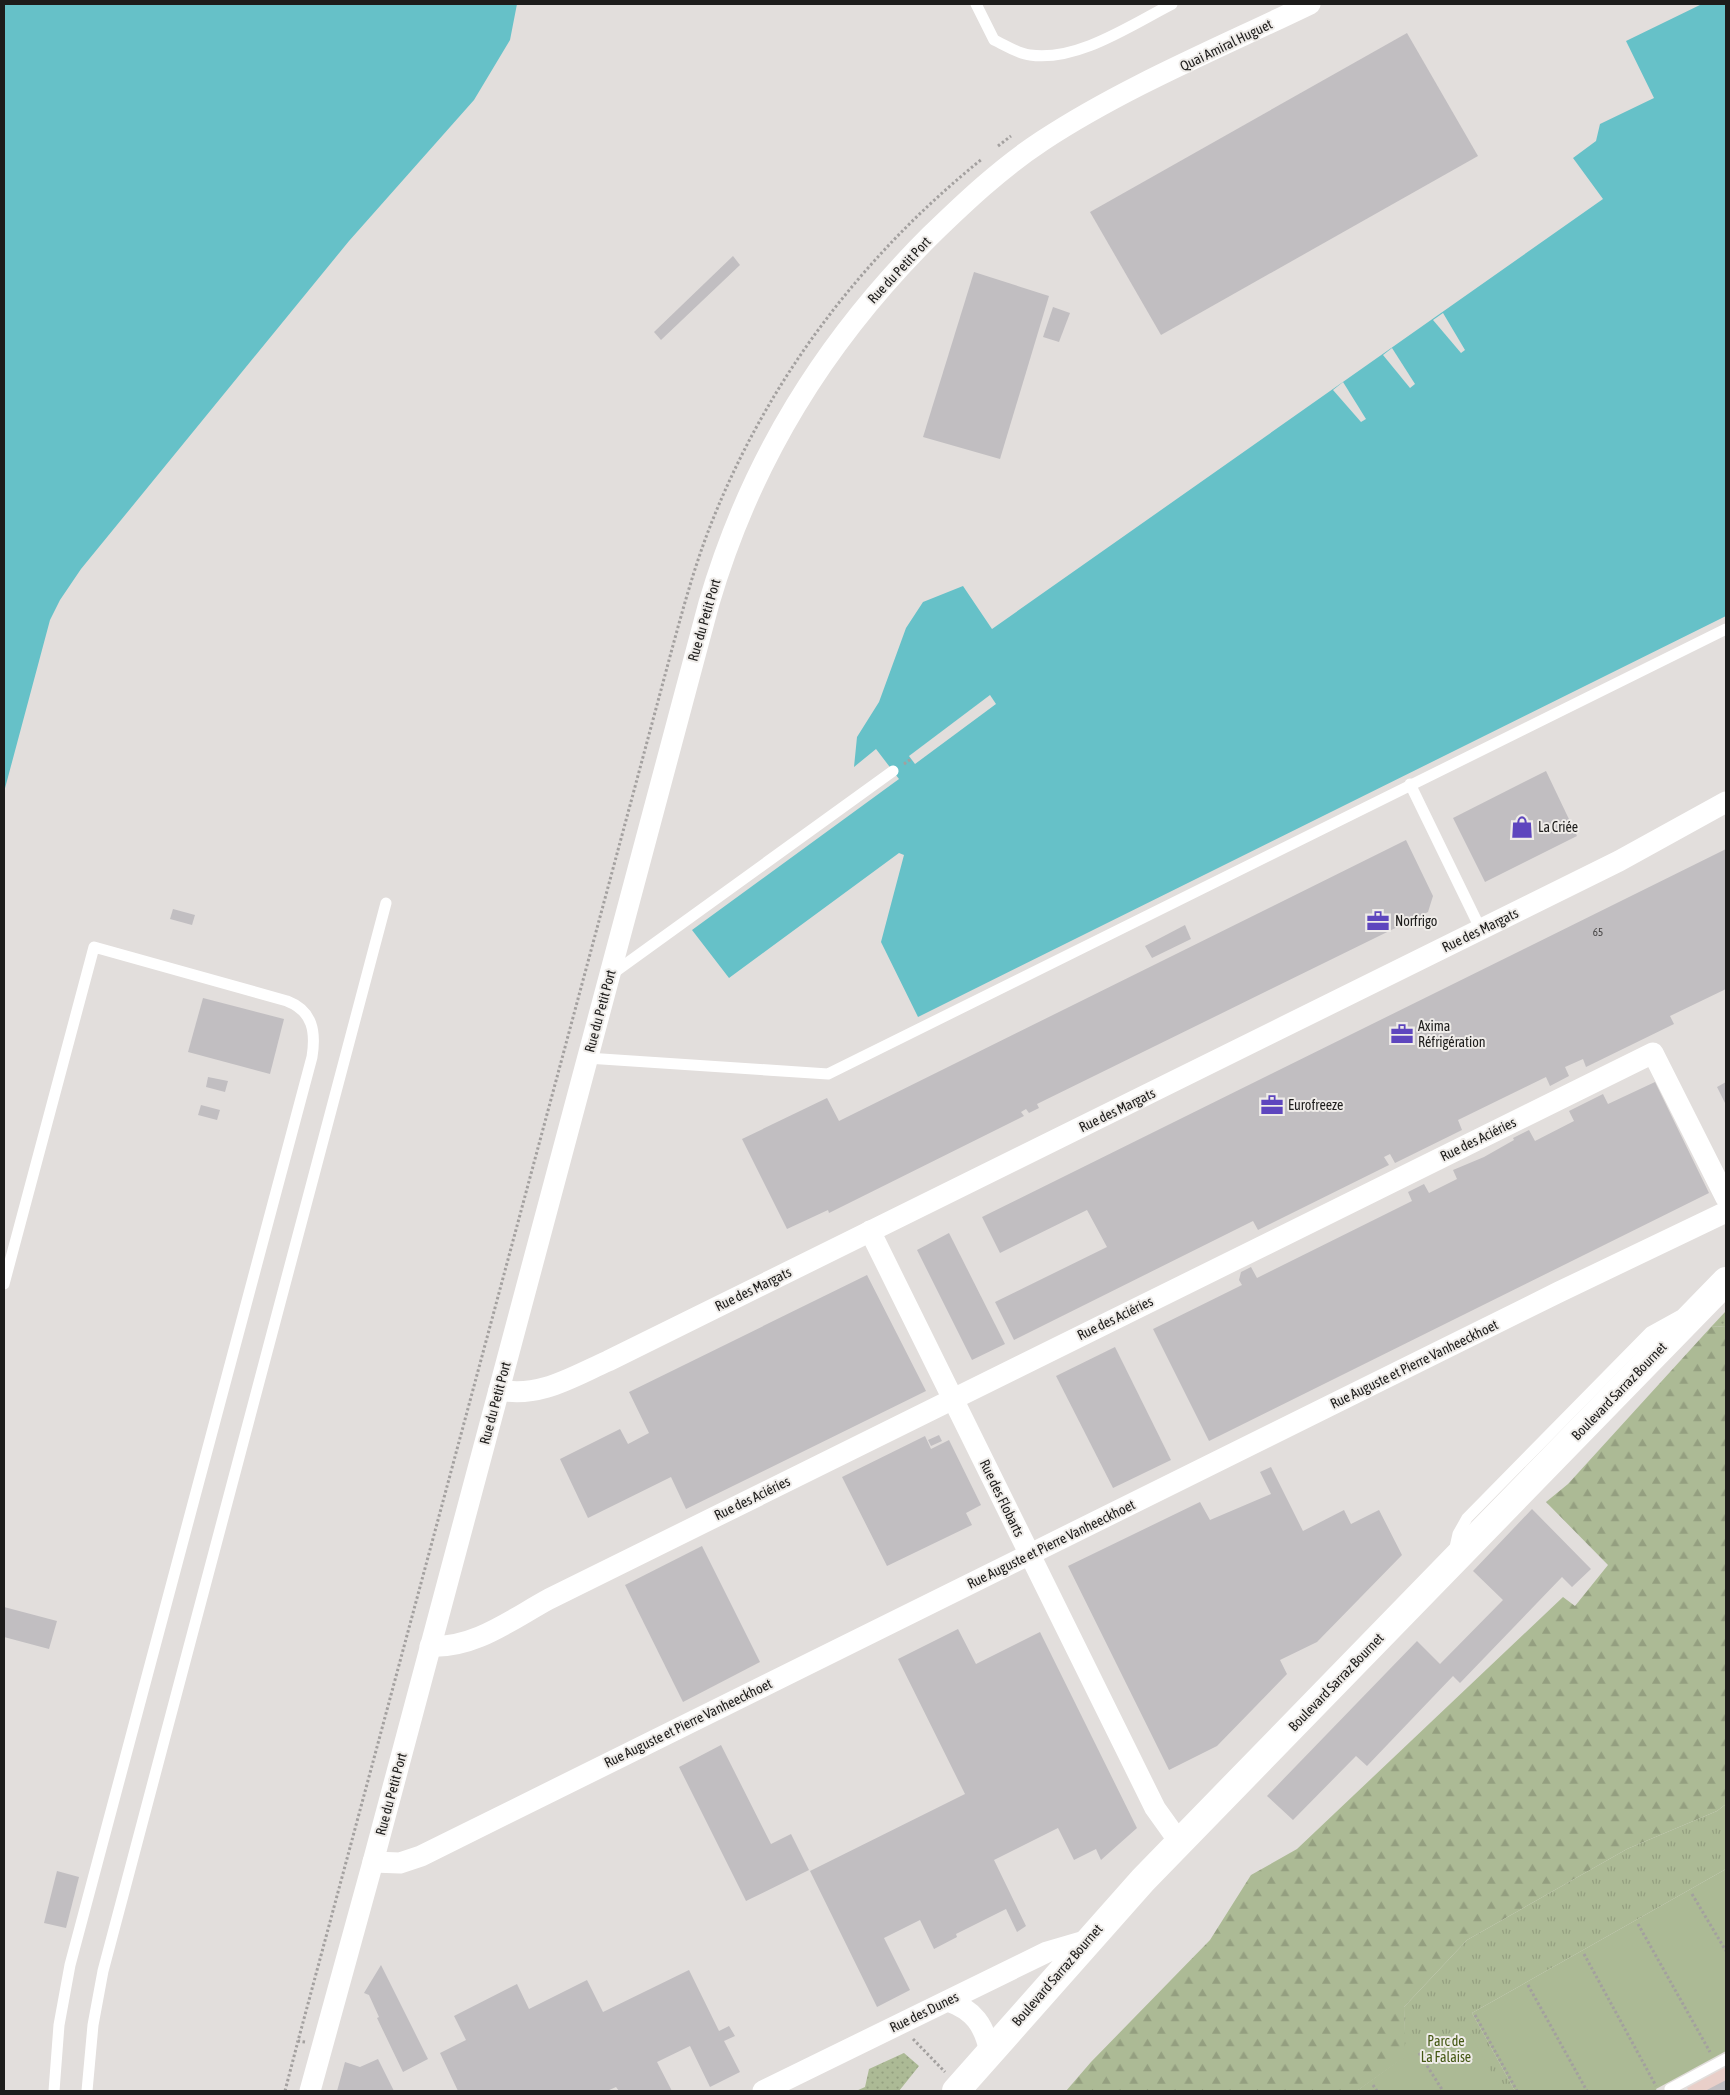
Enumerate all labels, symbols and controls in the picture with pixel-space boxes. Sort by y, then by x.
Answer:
street label: Quai Amiral Huguet [1177,16,1275,74]
street label: Rue du Petit Port [864,233,934,307]
street label: Rue du Petit Port [685,577,723,663]
shop icon: La Criée [1509,814,1535,840]
place label: La Criée [1538,819,1578,835]
street label: Rue des Margats [1439,905,1521,955]
office icon: Norfrigo [1365,908,1391,934]
place label: Norfrigo [1395,913,1437,929]
house number: 65 [1593,926,1603,938]
street label: Rue du Petit Port [581,968,619,1054]
place label: Axima Réfrigération [1418,1018,1486,1050]
office icon: Axima Réfrigération [1389,1021,1415,1047]
street label: Rue des Margats [1076,1085,1158,1135]
office icon: Eurofreeze [1259,1092,1285,1118]
place label: Eurofreeze [1288,1097,1343,1113]
street label: Rue des Aciéries [1438,1114,1518,1164]
street label: Rue des Margats [712,1264,794,1314]
street label: Rue des Aciéries [1075,1293,1155,1343]
street label: Rue Auguste et Pierre Vanheeckhoet [1327,1316,1501,1412]
street label: Boulevard Sarraz Bournet [1568,1339,1670,1443]
street label: Rue du Petit Port [476,1360,514,1446]
street label: Rue des Flobarts [976,1457,1028,1539]
street label: Rue des Aciéries [712,1473,792,1523]
street label: Rue Auguste et Pierre Vanheeckhoet [964,1496,1138,1592]
street label: Boulevard Sarraz Bournet [1285,1630,1387,1734]
street label: Rue Auguste et Pierre Vanheeckhoet [601,1675,775,1771]
street label: Rue du Petit Port [372,1751,410,1837]
street label: Boulevard Sarraz Bournet [1008,1921,1106,2029]
street label: Rue des Dunes [887,1988,961,2036]
park label: Parc de La Falaise [1421,2033,1471,2065]

